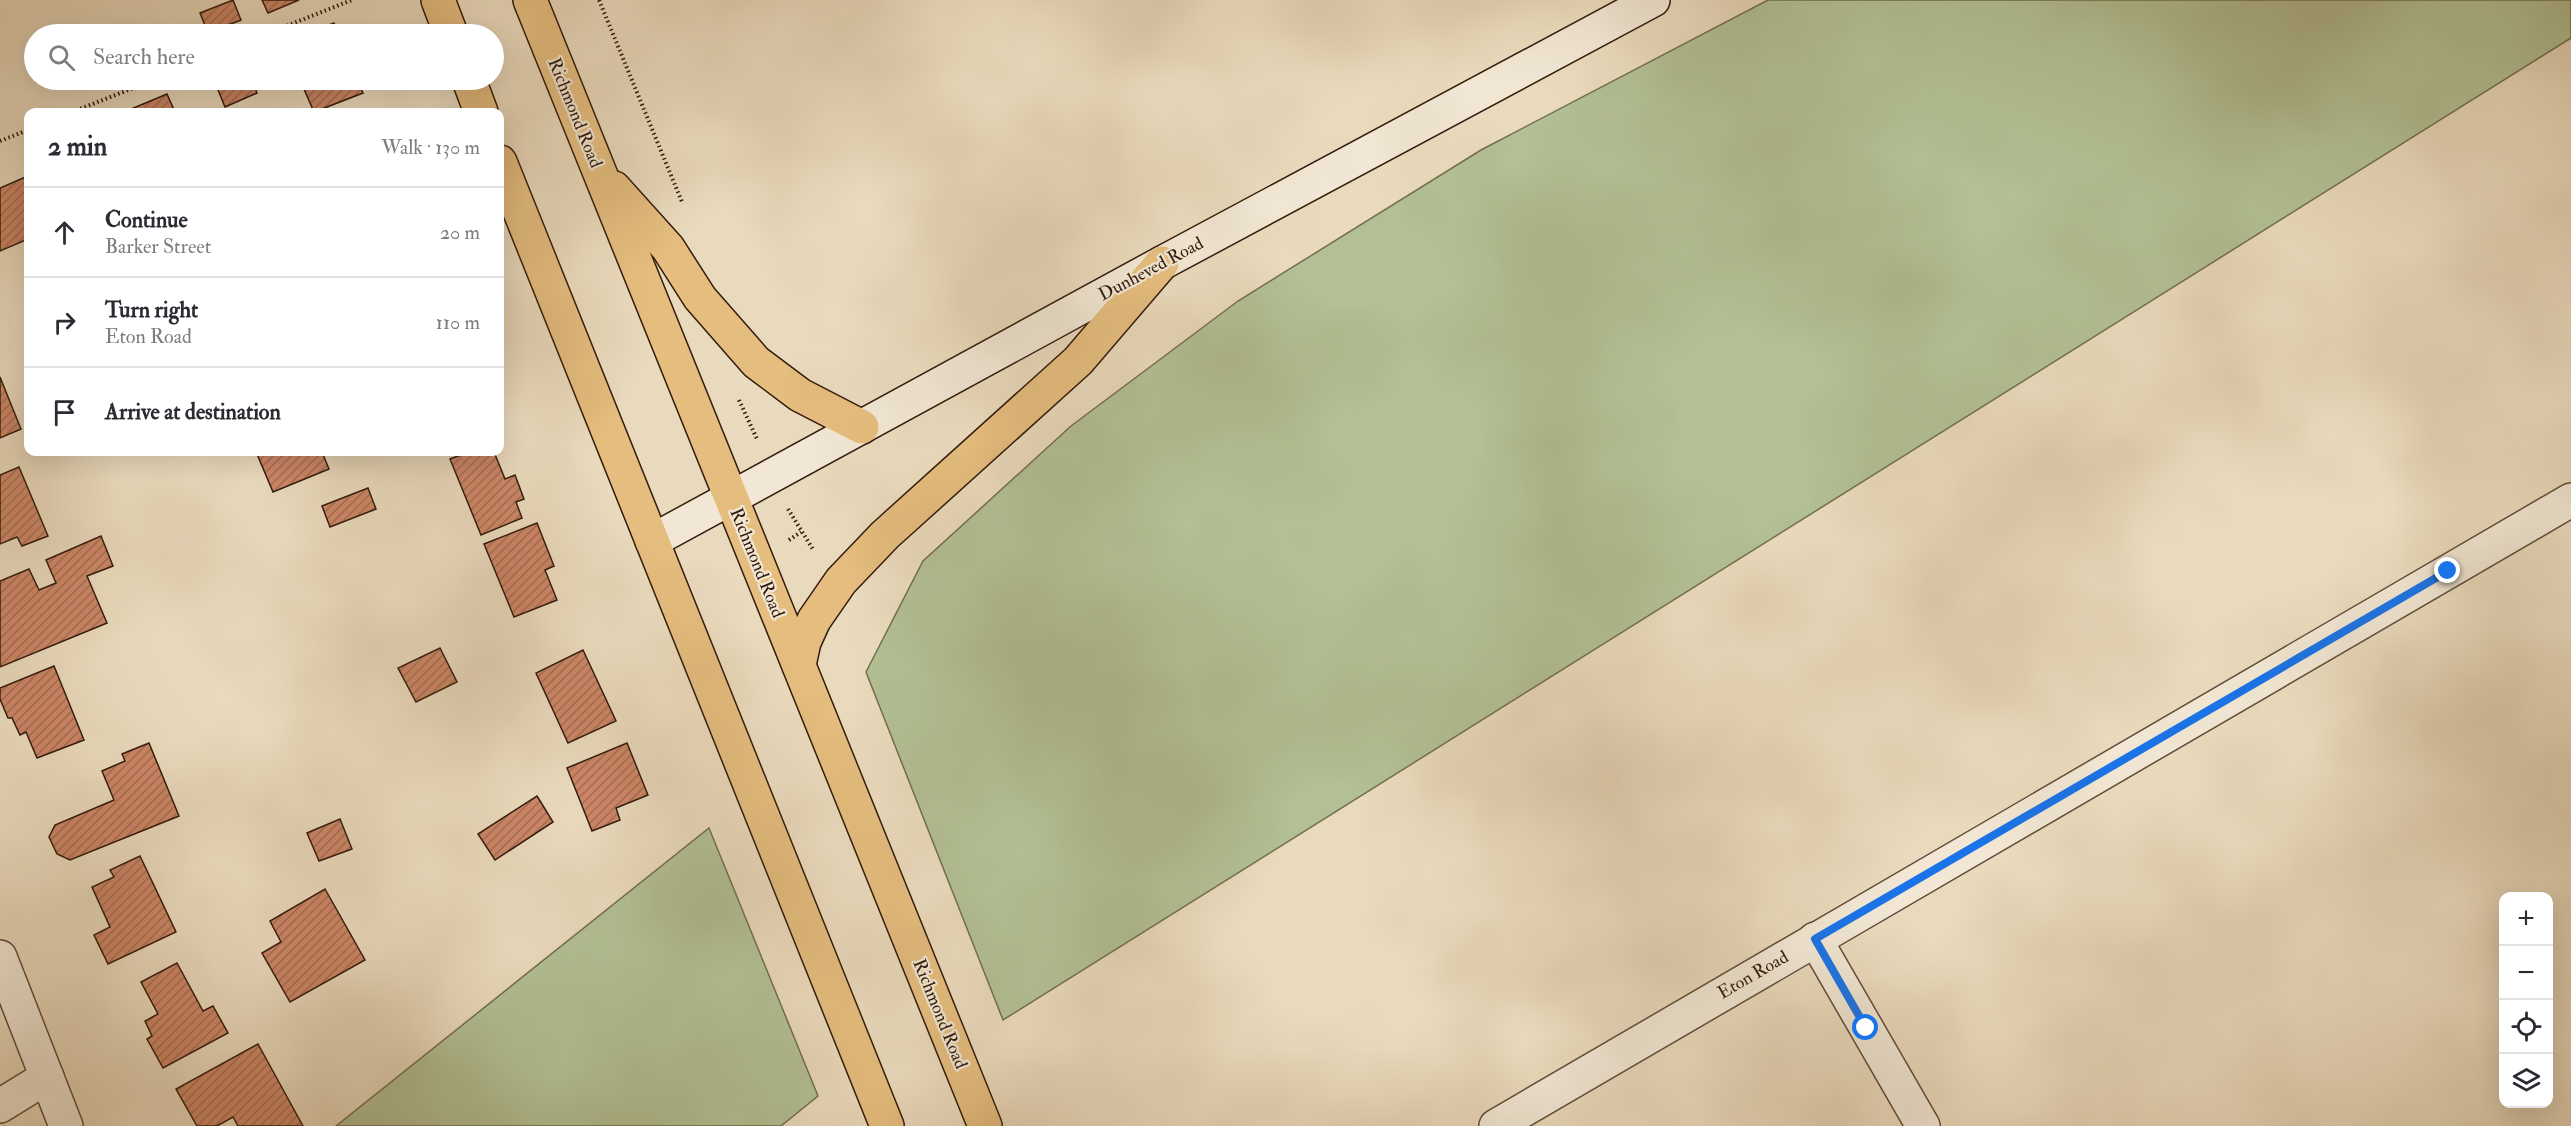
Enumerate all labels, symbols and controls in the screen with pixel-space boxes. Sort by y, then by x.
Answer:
search box [24,24,504,90]
icon: search [45,41,78,74]
text: Search here [93,43,195,71]
street label: Richmond Road [543,55,608,171]
text: 2 min [48,131,107,163]
text: Walk · 130 m [381,135,480,160]
text: Continue [105,206,188,234]
icon: ahead [48,216,81,249]
text: 20 m [440,220,480,245]
street label: Dunheved Road [1095,232,1208,306]
text: Barker Street [105,234,211,259]
text: Turn right [105,296,198,324]
icon: right [48,306,81,339]
text: 110 m [436,310,480,335]
text: Eton Road [105,324,192,349]
icon: arrive [48,396,81,429]
text: Arrive at destination [105,398,281,426]
street label: Richmond Road [725,505,790,621]
route end [2434,557,2460,583]
map controls [2499,892,2553,1108]
button: + [2499,892,2553,946]
street label: Eton Road [1713,945,1793,1004]
button: − [2499,946,2553,1000]
street label: Richmond Road [908,956,973,1072]
button: locate [2499,1000,2553,1054]
route start [1852,1014,1878,1040]
button: layers [2499,1054,2553,1108]

